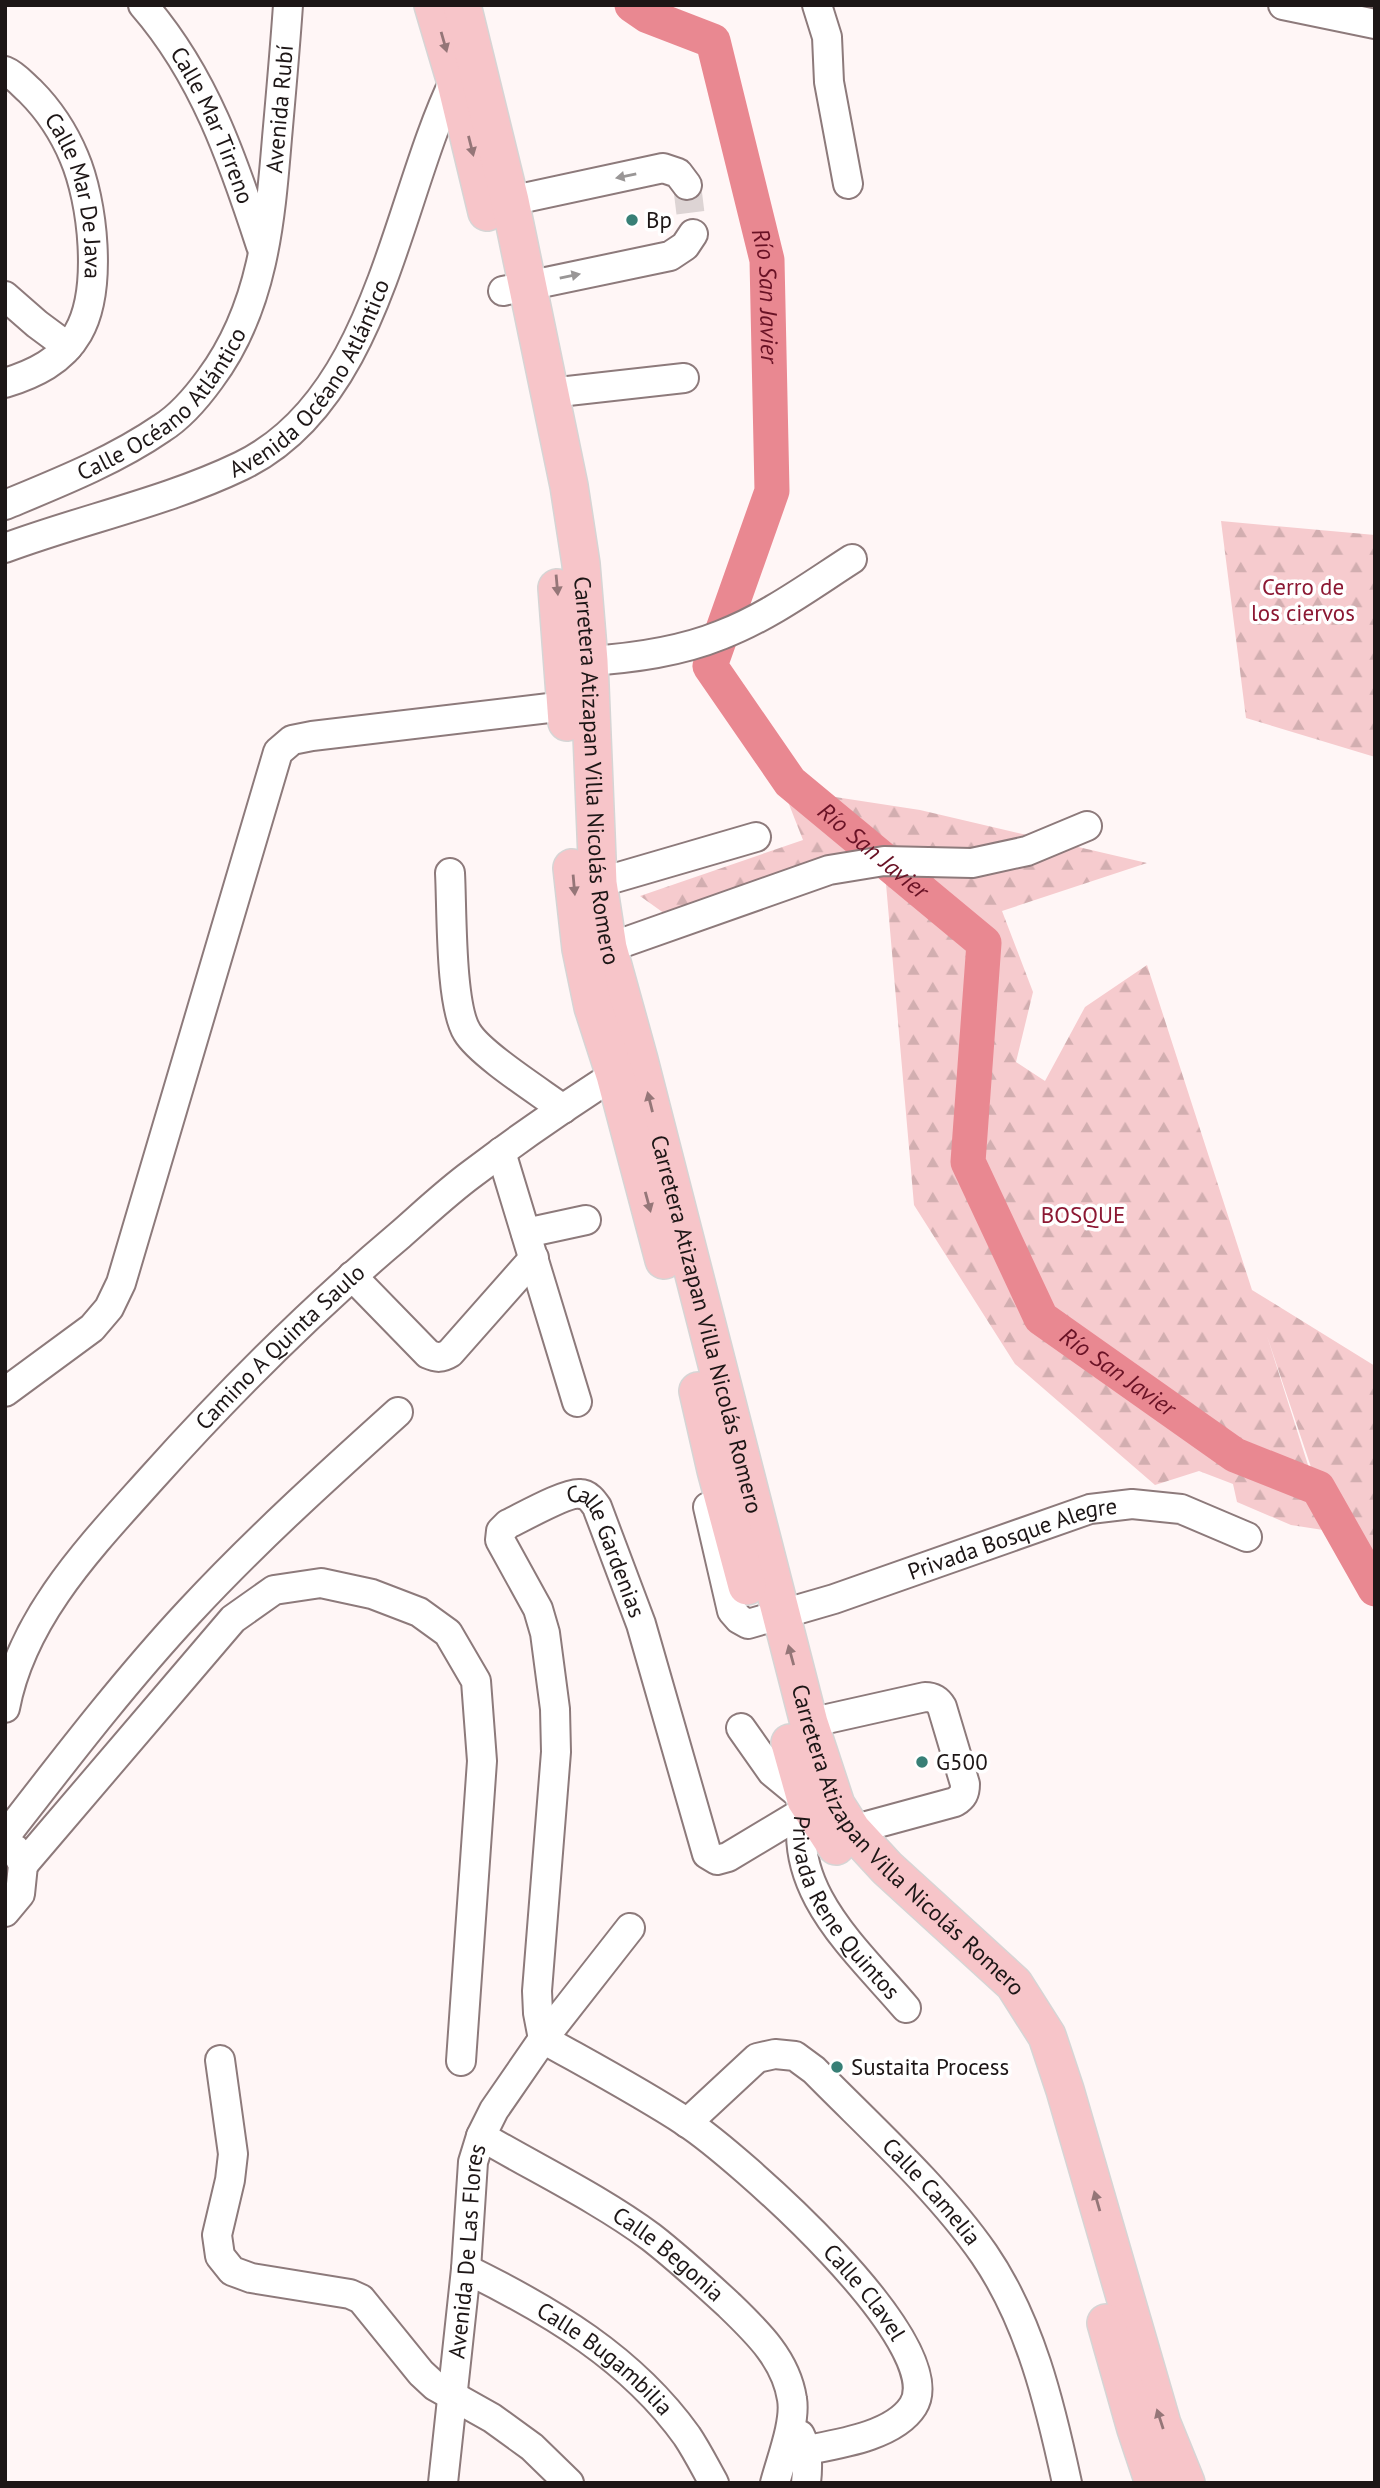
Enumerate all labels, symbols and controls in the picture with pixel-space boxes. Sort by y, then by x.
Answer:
one-way arrow [439,32,449,53]
street label: Calle Mar Tirreno [164,41,261,207]
street label: Avenida Rubí [259,44,299,174]
street label: Calle Mar De Java [39,107,108,280]
one-way arrow [466,135,477,157]
one-way arrow [615,170,637,181]
place label: Bp [646,205,672,234]
marker: Bp [624,212,640,228]
water label: Río San Javier [745,225,785,365]
one-way arrow [559,271,581,282]
street label: Avenida Océano Atlántico [224,275,395,484]
street label: Calle Océano Atlántico [72,323,252,487]
park label: Cerro de los ciervos [1251,572,1355,627]
one-way arrow [552,574,563,596]
street label: Carretera Atizapan Villa Nicolás Romero [568,575,627,968]
water label: Río San Javier [811,795,937,907]
one-way arrow [569,875,580,897]
one-way arrow [644,1091,654,1112]
street label: Carretera Atizapan Villa Nicolás Romero [645,1132,770,1516]
one-way arrow [643,1191,654,1213]
park label: BOSQUE [1041,1200,1125,1229]
street label: Camino A Quinta Saulo [189,1257,370,1436]
water label: Río San Javier [1054,1320,1184,1425]
street label: Calle Gardenias [563,1479,652,1621]
street label: Privada Bosque Alegre [904,1491,1119,1586]
one-way arrow [785,1644,796,1666]
street label: Carretera Atizapan Villa Nicolás Romero [786,1681,1032,2000]
place label: G500 [936,1747,988,1776]
marker: G500 [914,1754,930,1770]
street label: Privada Rene Quintos [787,1814,907,2005]
place label: Sustaita Process [851,2052,1009,2081]
marker: Sustaita Process [829,2059,845,2075]
street label: Calle Camelia [876,2131,988,2251]
street label: Avenida De Las Flores [441,2140,492,2360]
one-way arrow [1091,2190,1101,2211]
street label: Calle Begonia [607,2200,731,2307]
street label: Calle Clavel [817,2237,913,2346]
street label: Calle Bugambilia [532,2295,679,2421]
one-way arrow [1155,2409,1165,2430]

